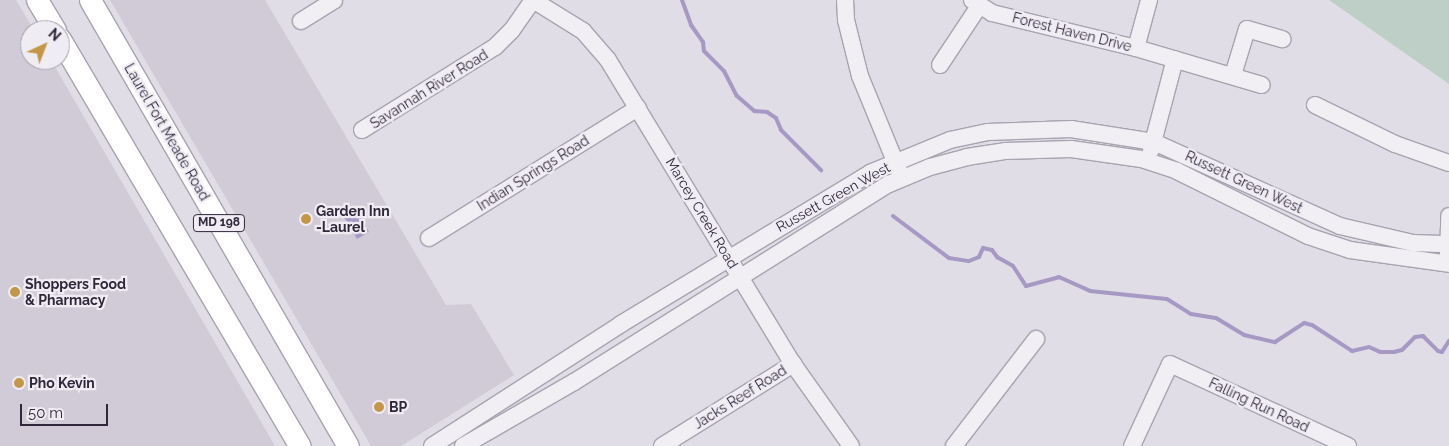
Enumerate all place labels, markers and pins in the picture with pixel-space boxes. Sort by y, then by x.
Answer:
place label: Garden Inn -Laurel [316,203,390,236]
marker: Garden Inn -Laurel [300,213,312,225]
place label: Shoppers Food & Pharmacy [25,276,126,308]
marker: Shoppers Food & Pharmacy [9,286,21,298]
place label: Pho Kevin [29,375,95,391]
marker: Pho Kevin [13,377,25,389]
place label: BP [389,399,407,415]
marker: BP [373,401,385,413]

